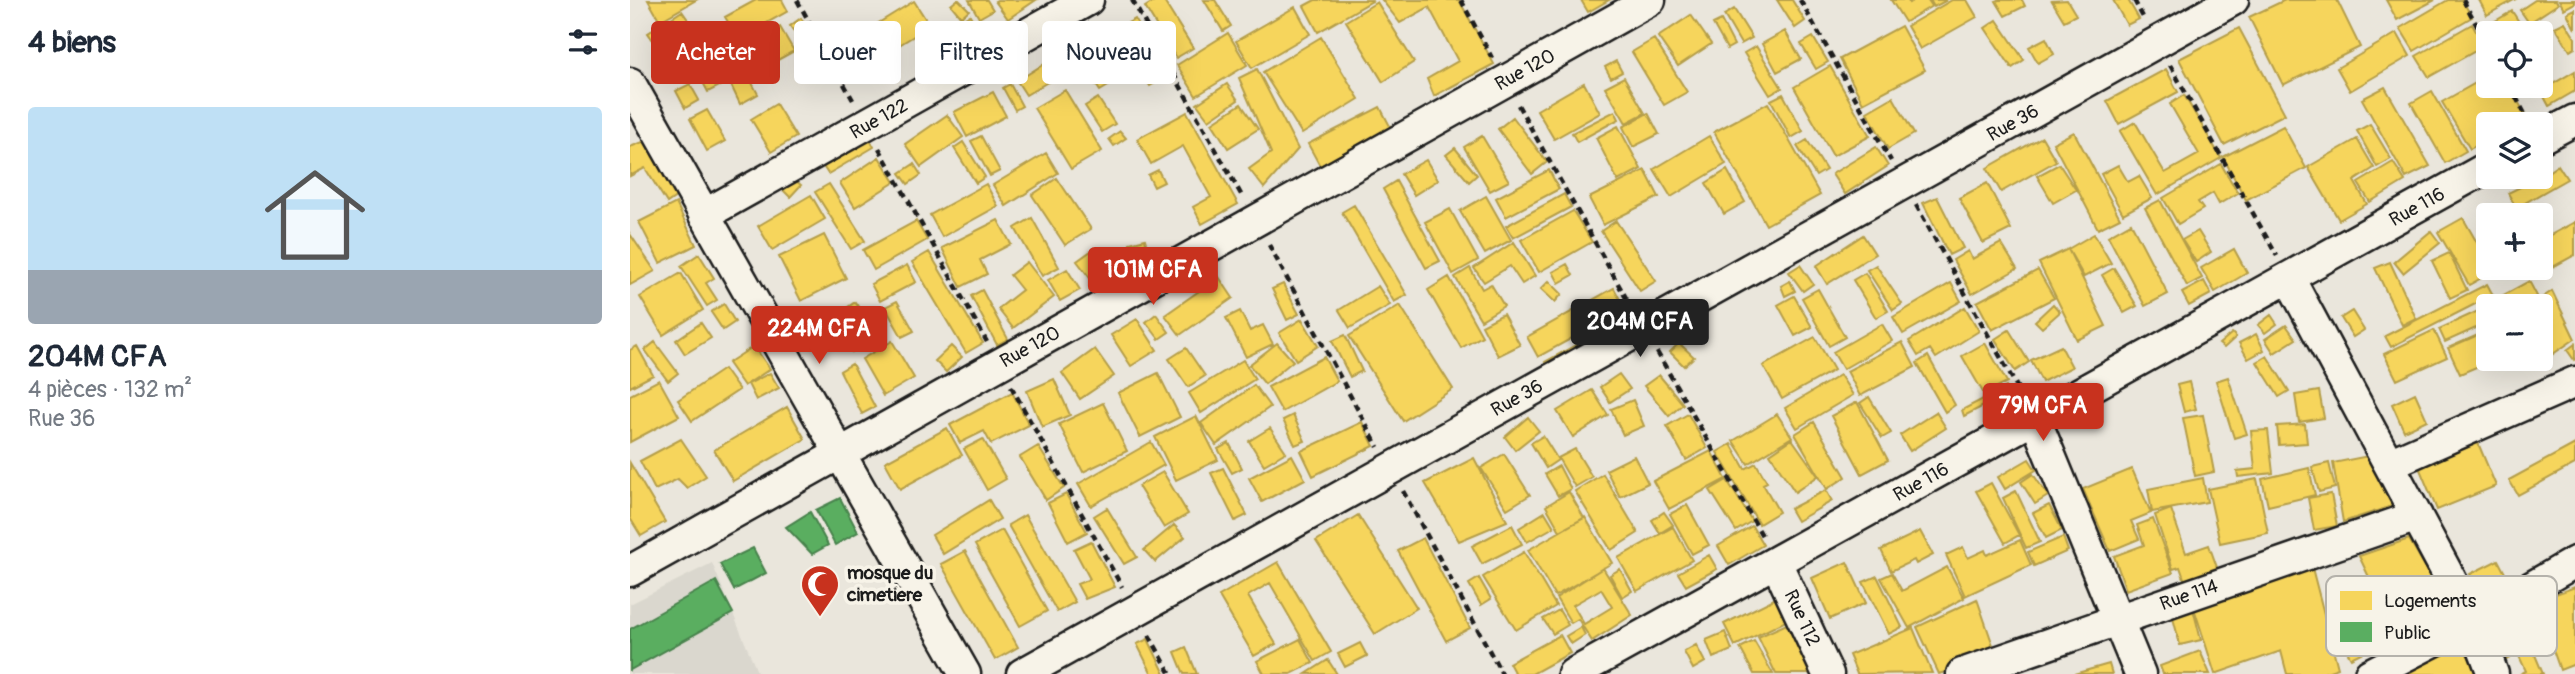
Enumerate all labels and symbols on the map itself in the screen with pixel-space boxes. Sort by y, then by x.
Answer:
street label: Rue 120 [1491,44,1559,96]
street label: Rue 122 [846,93,912,145]
street label: Rue 36 [1983,99,2043,147]
street label: Rue 116 [2385,182,2449,232]
pin: 101M CFA [1081,247,1225,307]
pin: 204M CFA [1568,300,1712,359]
pin: 224M CFA [747,306,891,366]
street label: Rue 120 [996,321,1064,373]
street label: Rue 36 [1487,374,1547,422]
pin: 79M CFA [1978,384,2108,443]
street label: Rue 116 [1889,457,1953,507]
place label: mosque du cimetiere [846,561,933,607]
mosque icon: mosque du cimetiere [799,563,841,618]
street label: Rue 114 [2157,574,2221,616]
legend [2326,576,2557,656]
street label: Rue 112 [1779,586,1825,650]
text: Logements [2384,589,2477,613]
text: Public [2384,621,2431,645]

